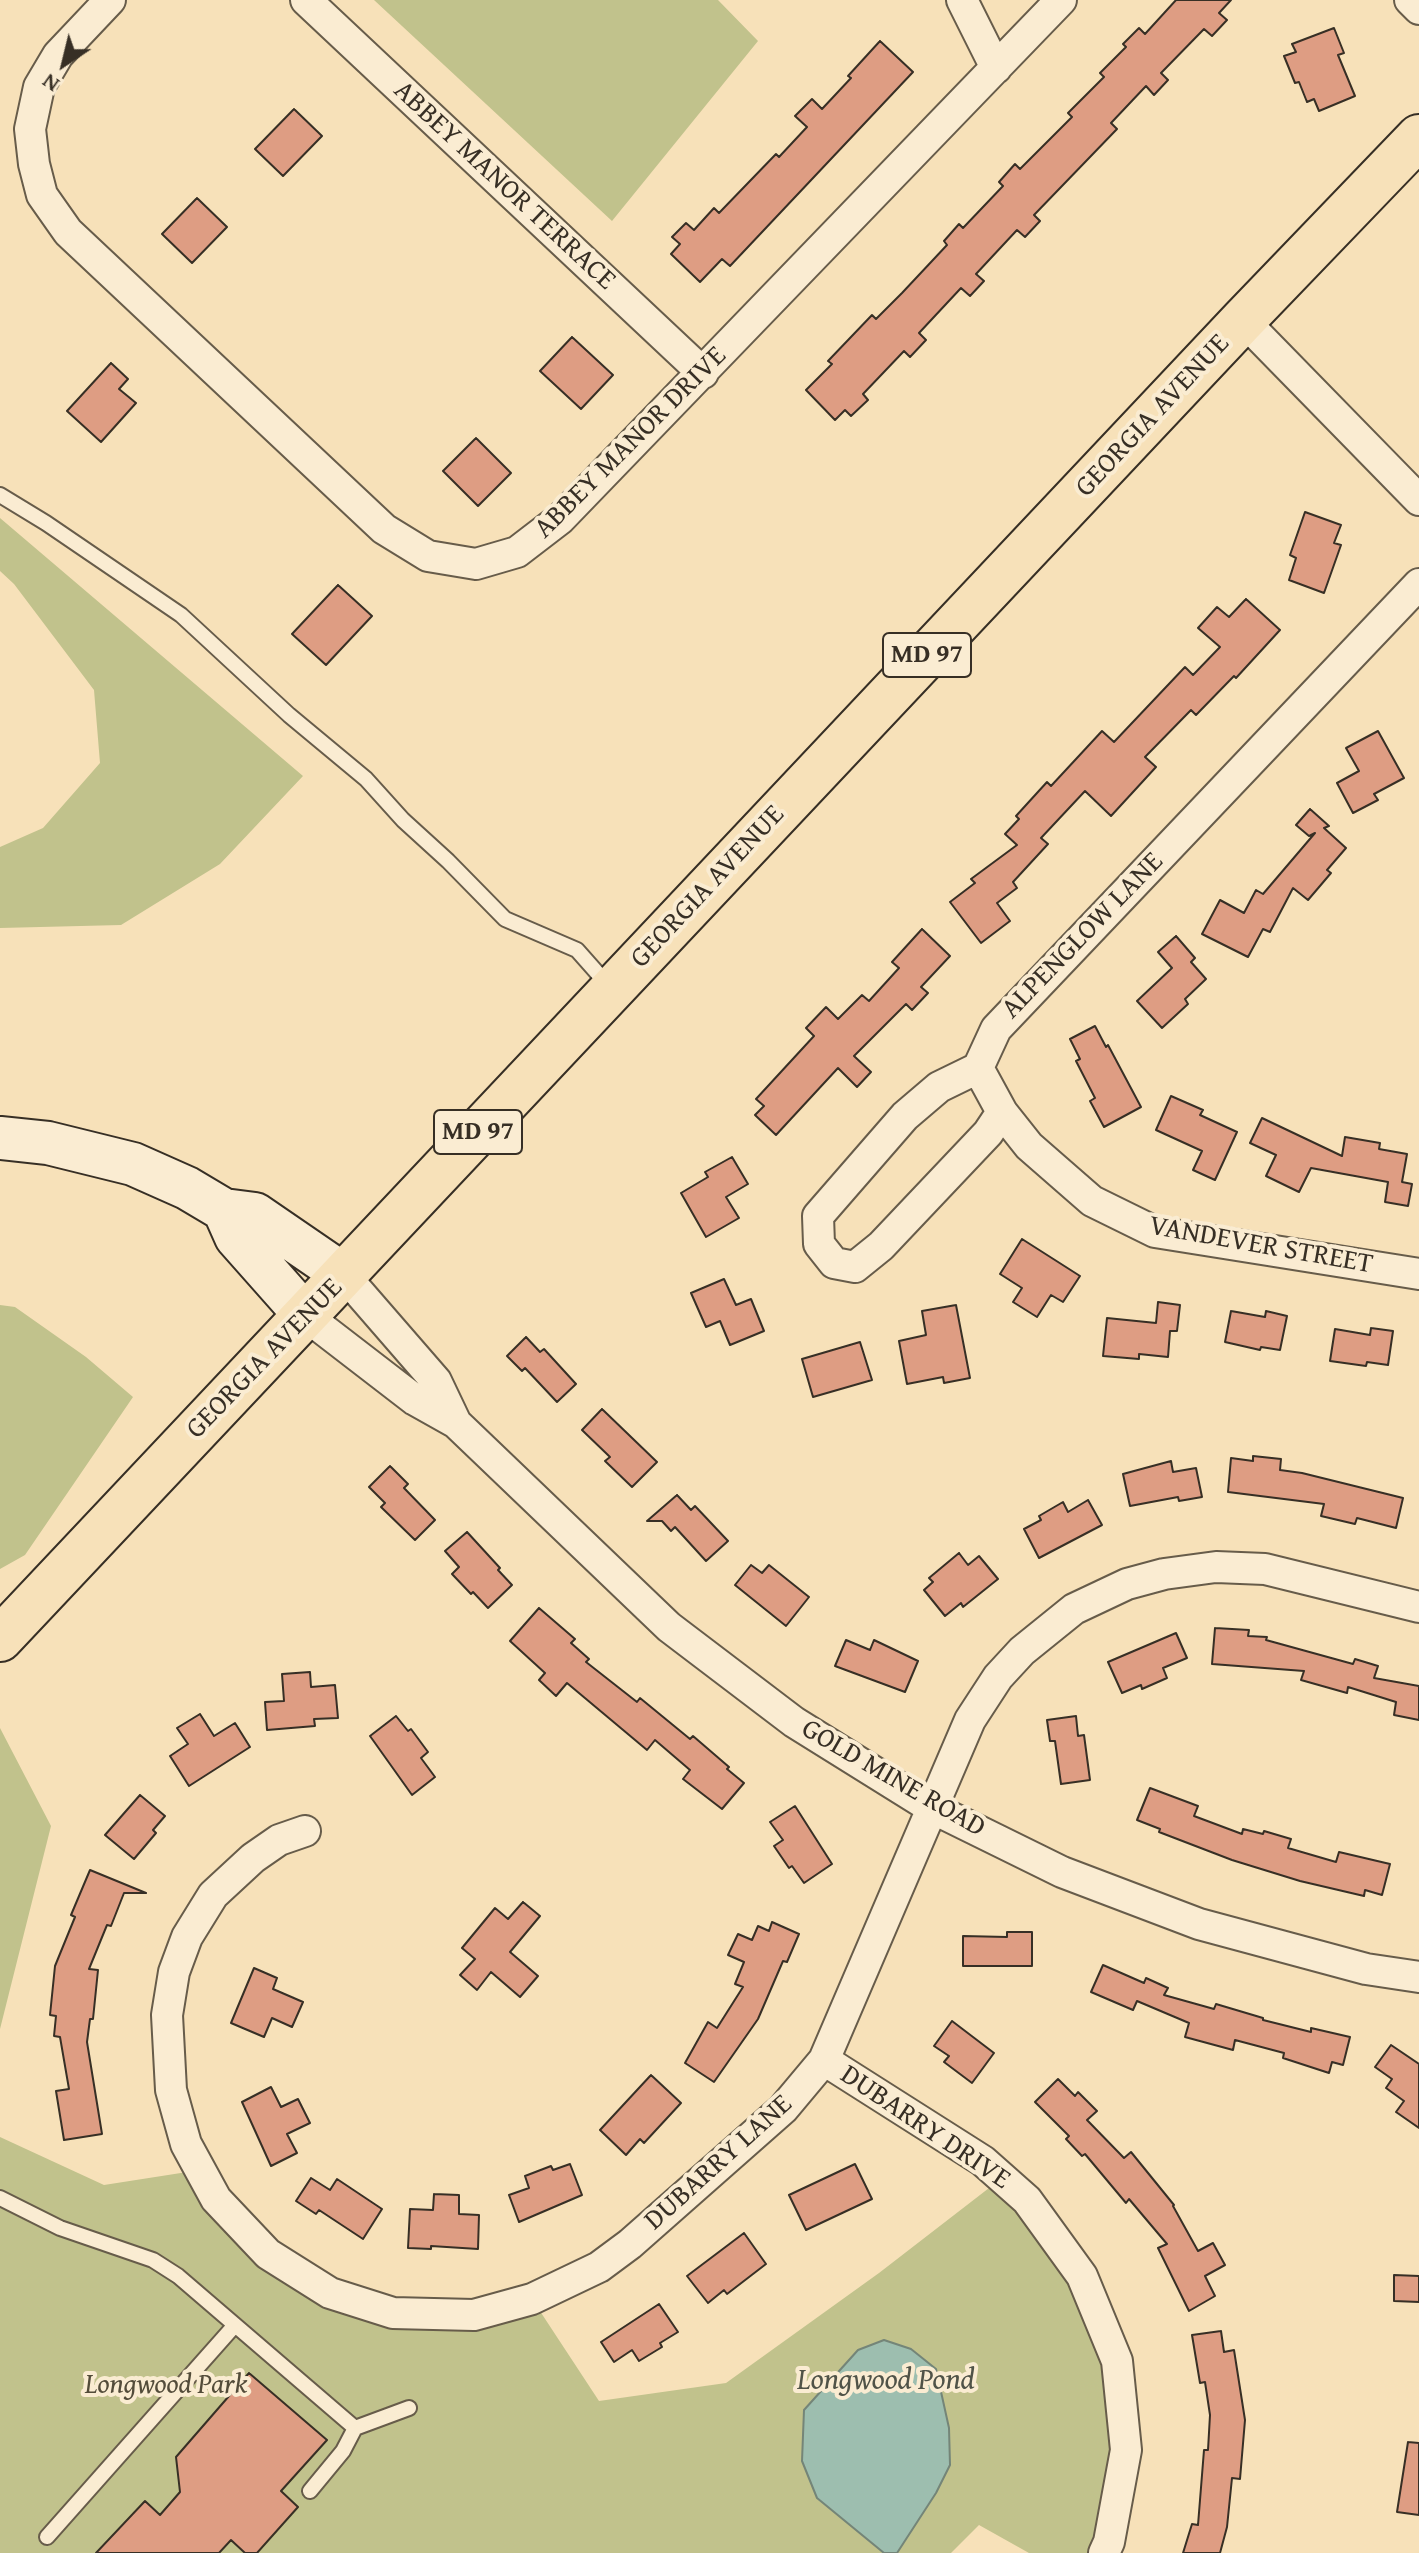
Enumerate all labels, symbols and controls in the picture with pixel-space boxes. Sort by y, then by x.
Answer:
north arrow [24,24,104,104]
text: N [35,66,65,101]
street label: ABBEY MANOR TERRACE [386,74,622,298]
street label: GEORGIA AVENUE [1069,328,1237,504]
street label: ABBEY MANOR DRIVE [528,340,734,546]
road number: MD 97 [883,633,971,677]
street label: GEORGIA AVENUE [624,799,792,975]
street label: ALPENGLOW LANE [995,846,1171,1026]
road number: MD 97 [434,1110,522,1154]
street label: VANDEVER STREET [1147,1210,1375,1282]
street label: GEORGIA AVENUE [180,1272,350,1446]
street label: GOLD MINE ROAD [795,1713,991,1845]
street label: DUBARRY DRIVE [834,2059,1016,2197]
street label: DUBARRY LANE [638,2088,800,2238]
water label: Longwood Pond [797,2363,975,2399]
park label: Longwood Park [85,2369,247,2403]

